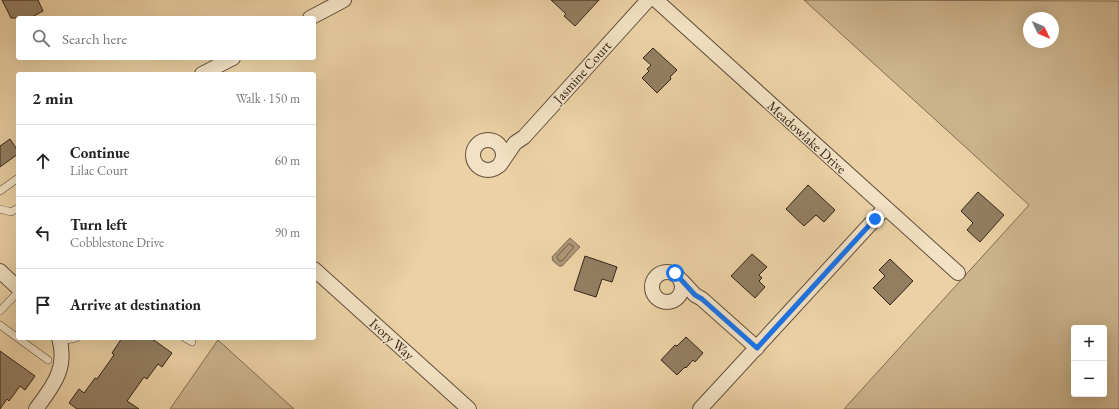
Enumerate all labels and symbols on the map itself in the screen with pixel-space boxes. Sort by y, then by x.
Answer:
north arrow [1023,12,1059,48]
street label: Jasmine Court [548,36,615,108]
street label: Meadowlake Drive [764,97,851,178]
route end [866,210,884,228]
route start [666,264,684,282]
street label: Ivory Way [366,314,419,364]

